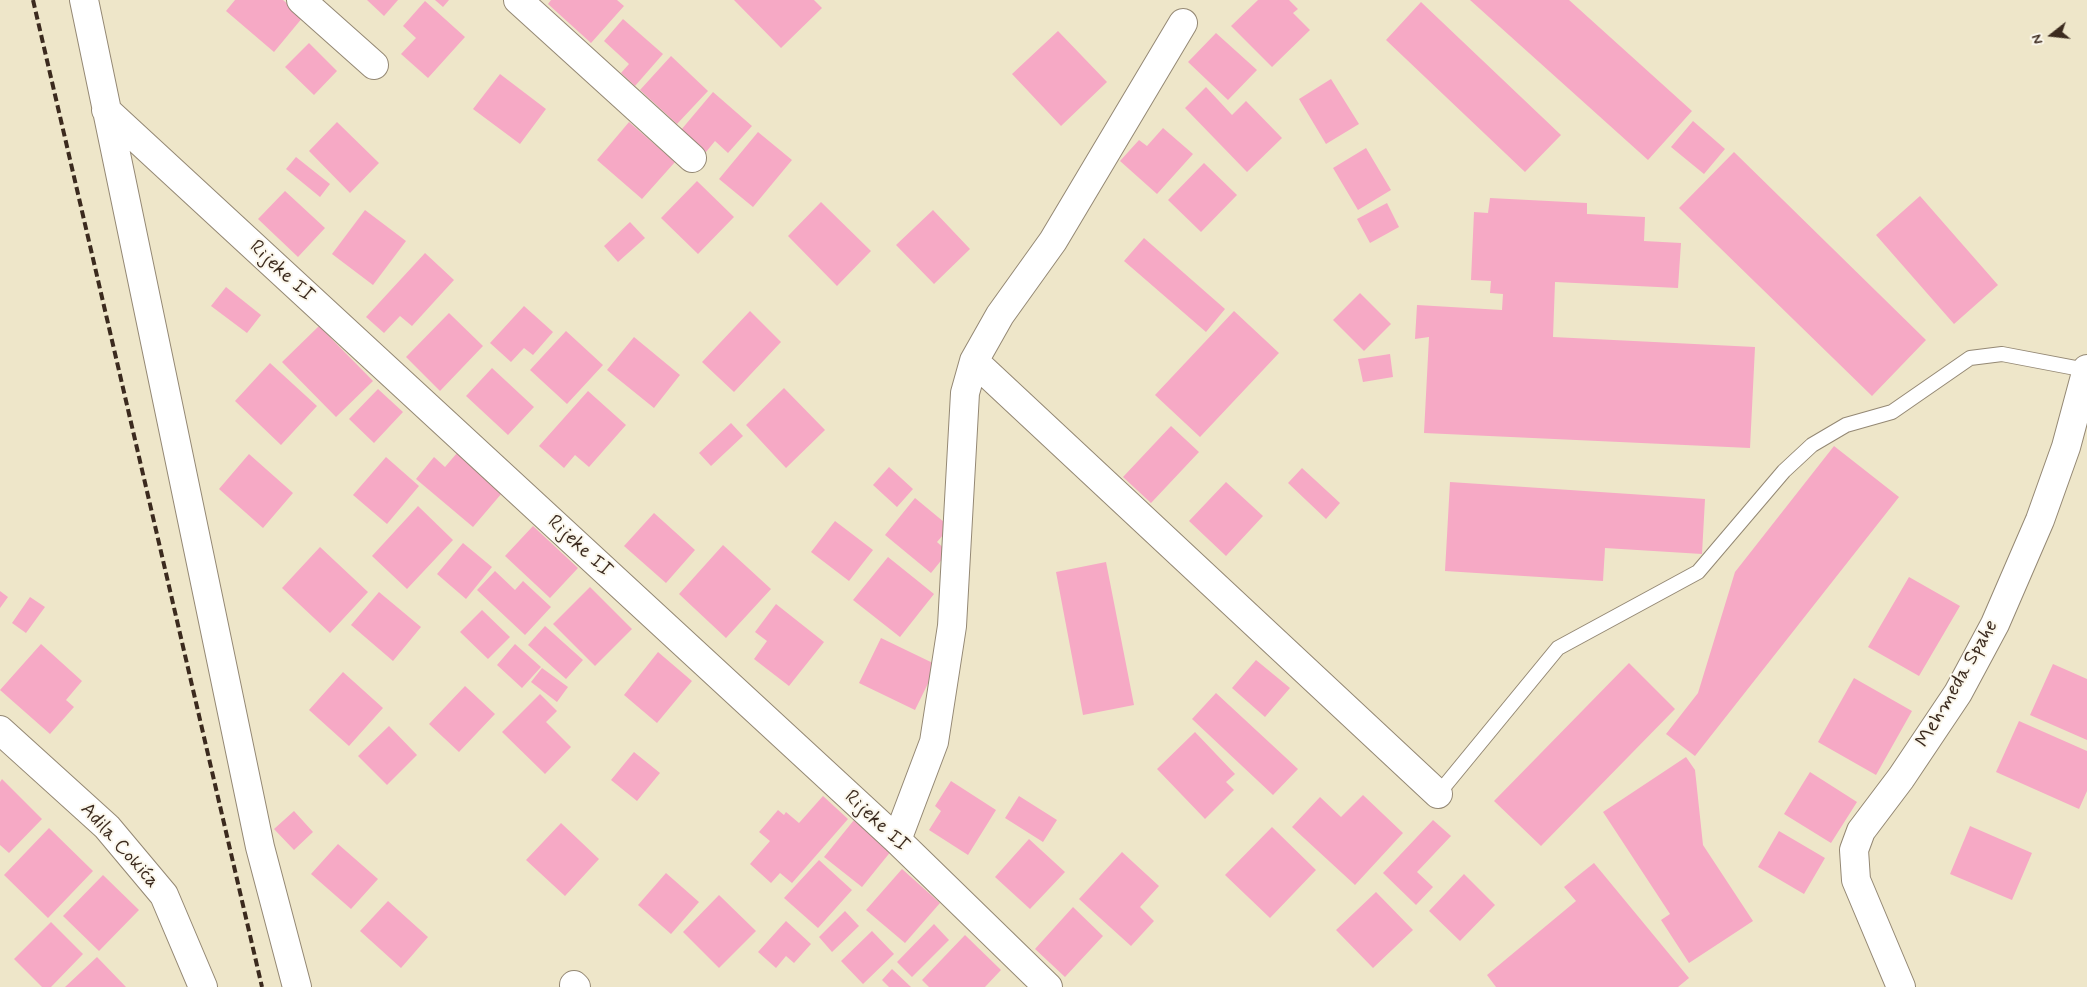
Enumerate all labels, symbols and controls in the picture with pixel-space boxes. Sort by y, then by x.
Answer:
north arrow [2027,10,2077,60]
text: N [2028,32,2048,46]
street label: Rijeke II [244,236,318,308]
street label: Rijeke II [542,511,616,583]
street label: Mehmeda Spahe [1912,616,2004,752]
street label: Rijeke II [839,786,913,858]
street label: Adila Cokića [75,798,163,894]

